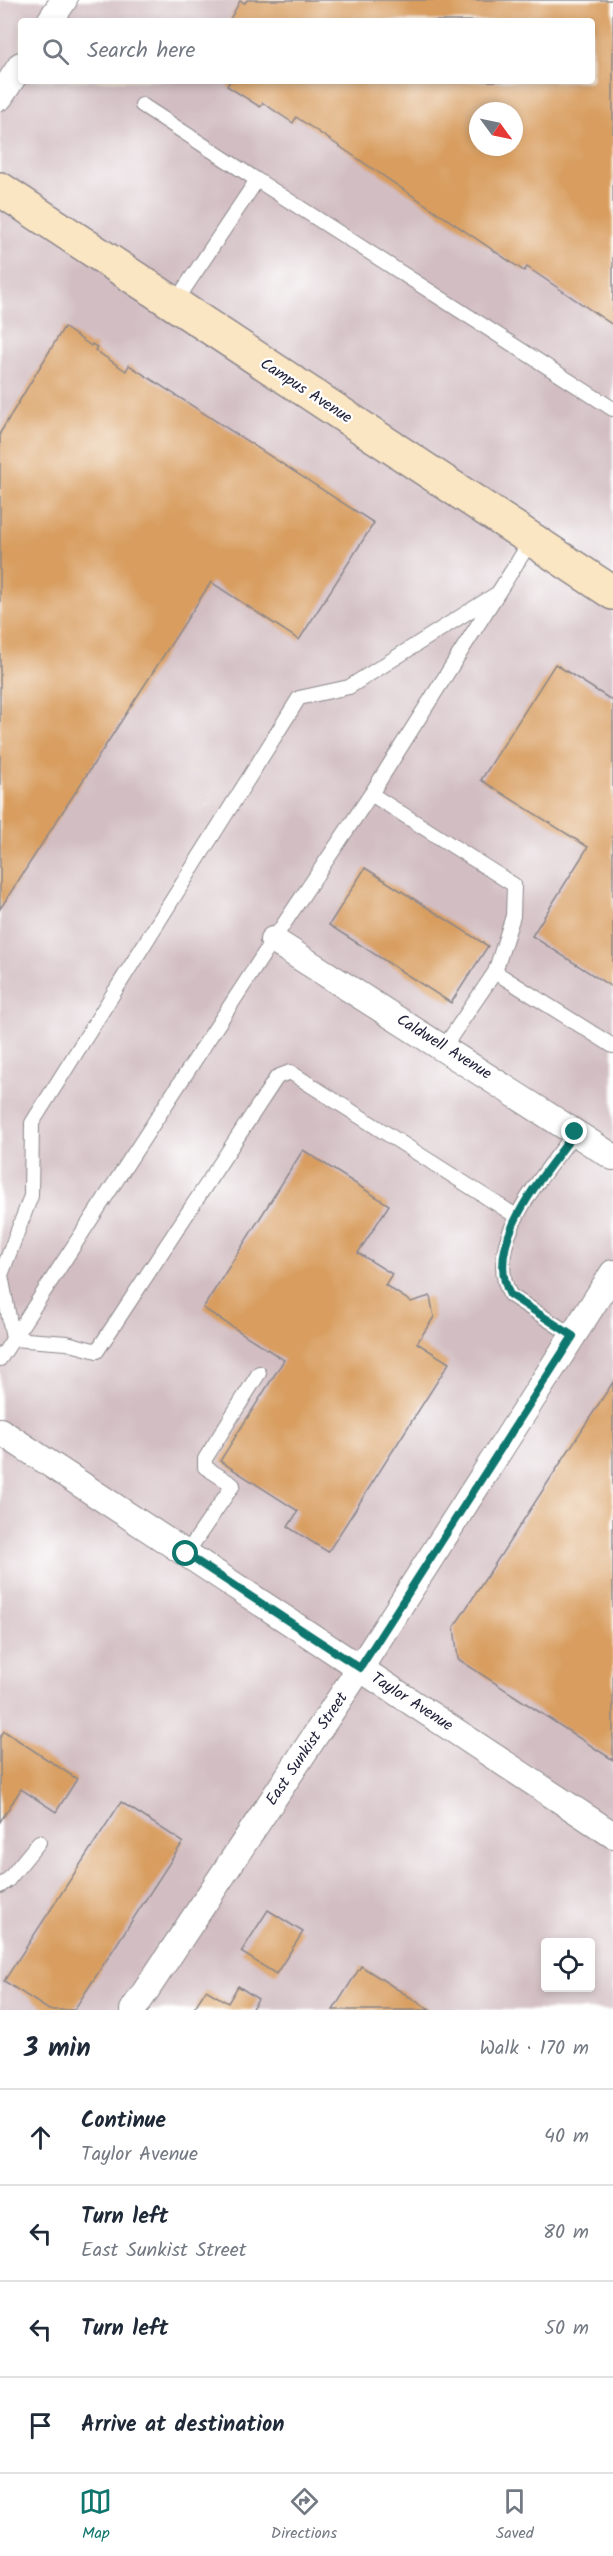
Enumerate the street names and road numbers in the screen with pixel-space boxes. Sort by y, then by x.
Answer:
street label: Campus Avenue [255,352,357,430]
street label: Caldwell Avenue [391,1008,497,1086]
street label: Taylor Avenue [366,1666,458,1738]
street label: East Sunkist Street [260,1686,355,1811]

